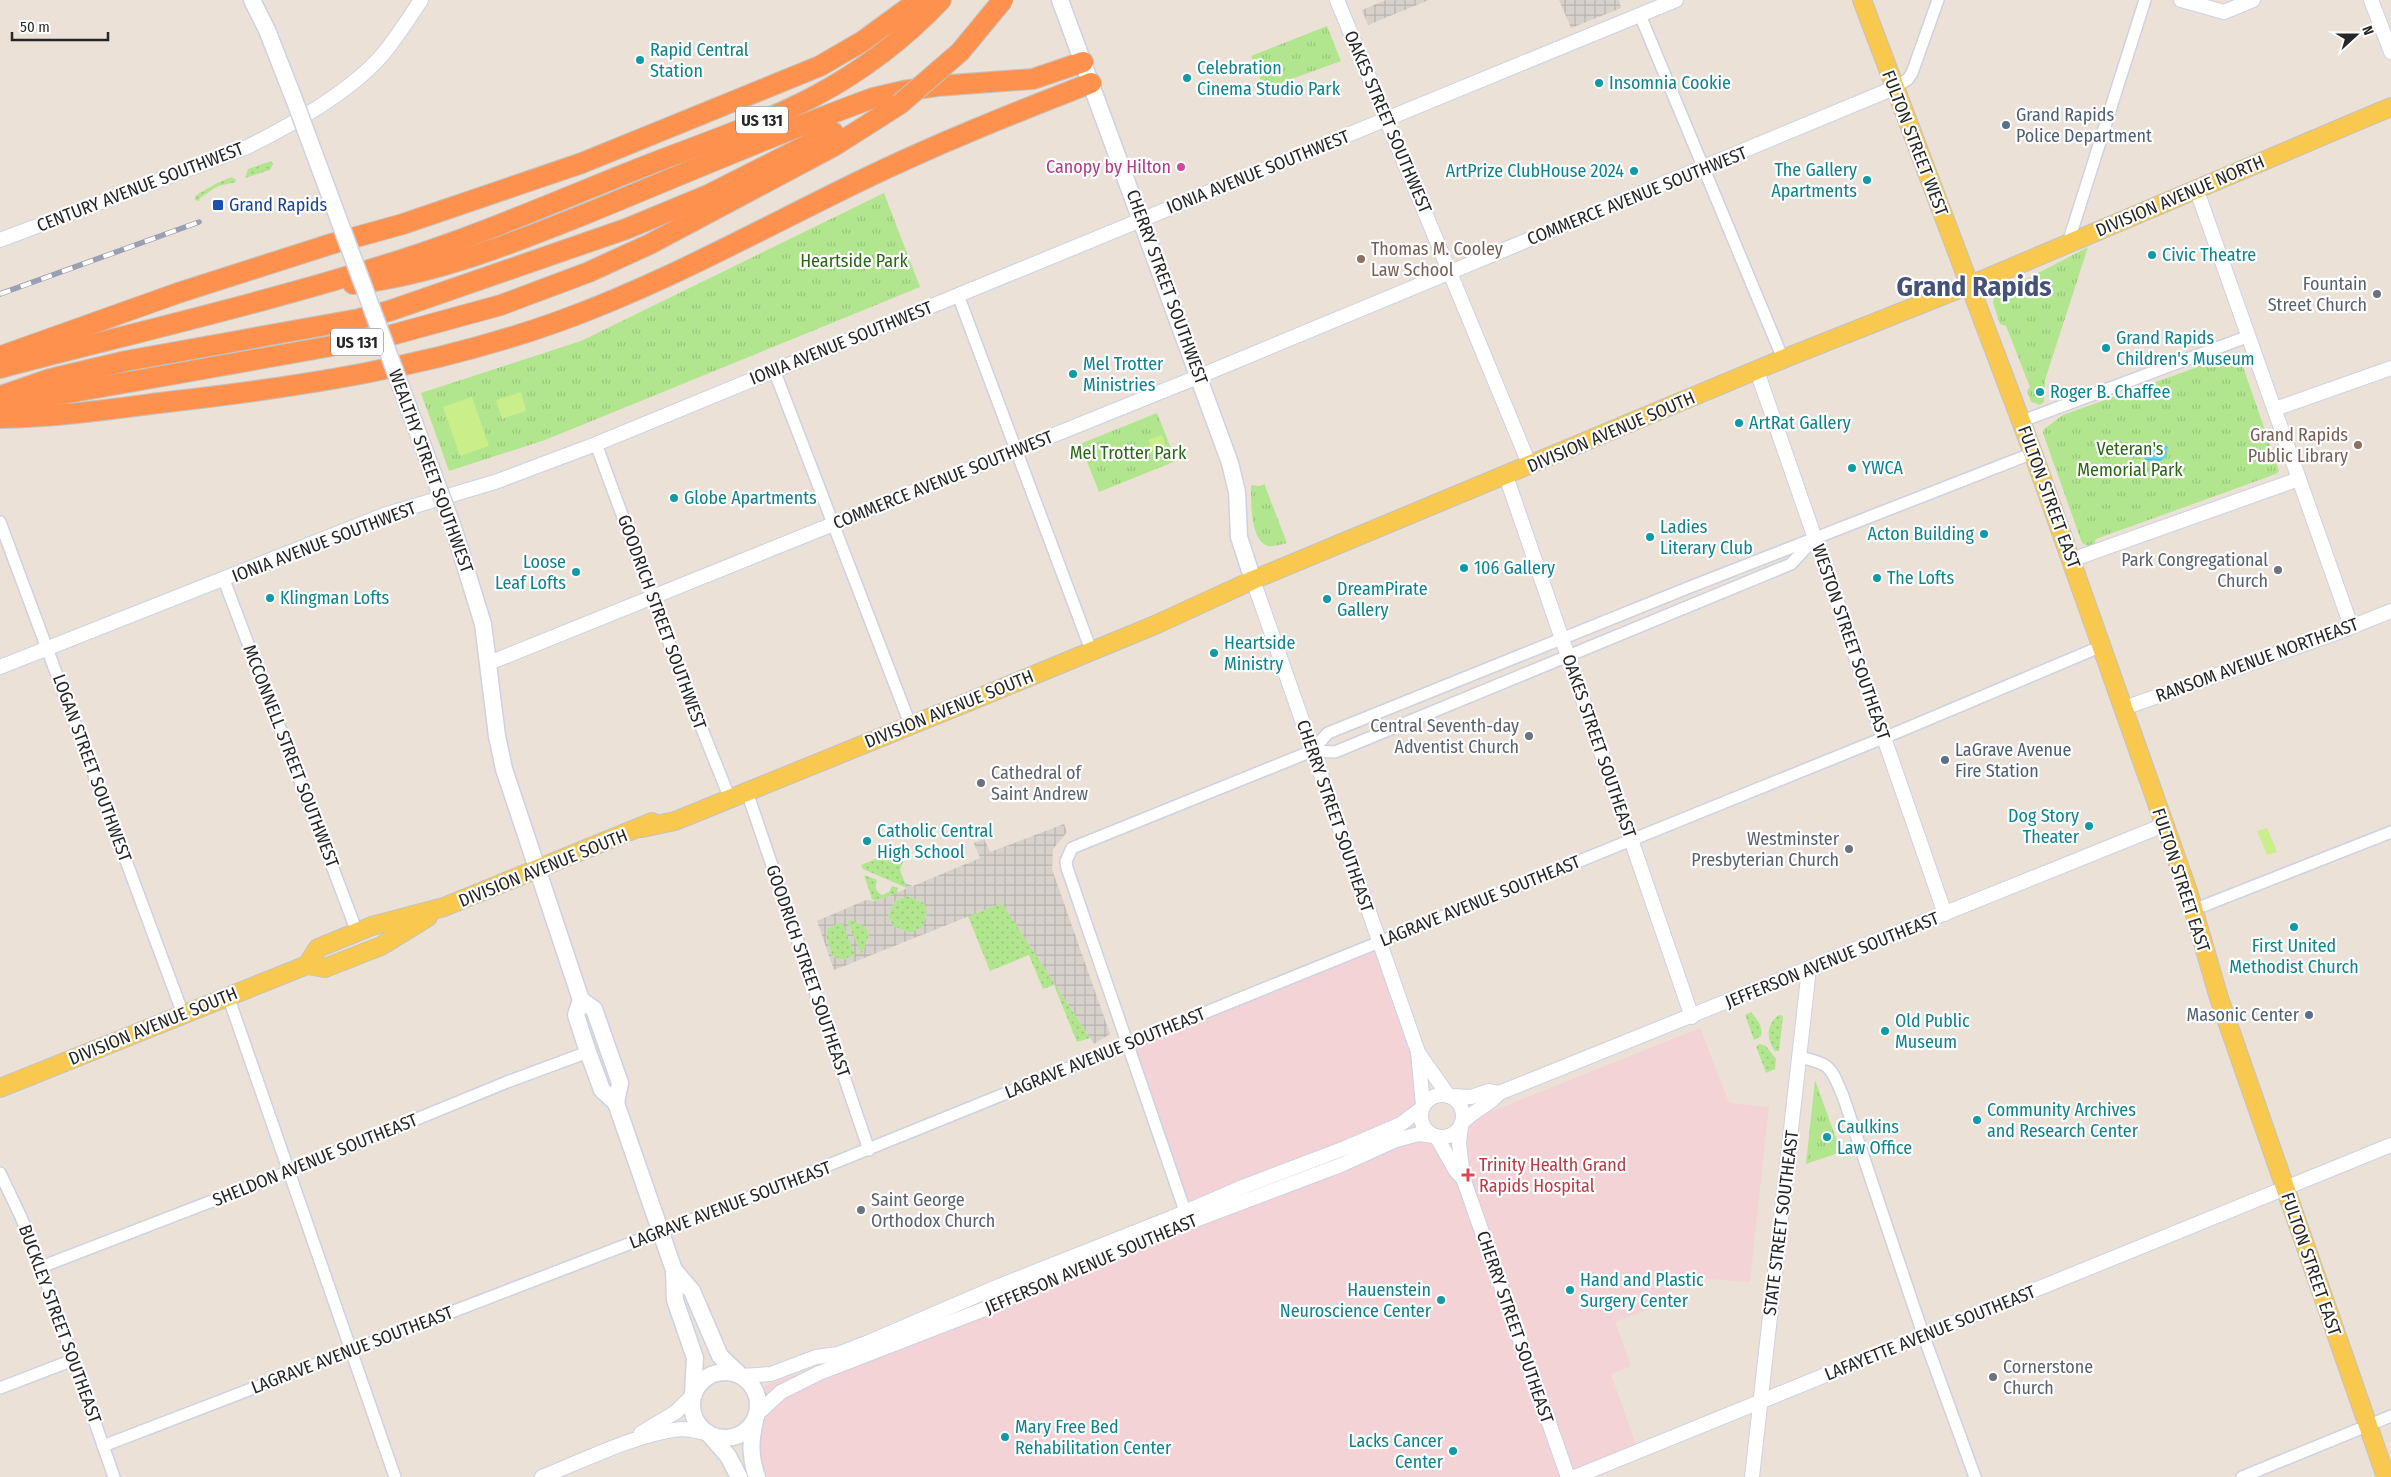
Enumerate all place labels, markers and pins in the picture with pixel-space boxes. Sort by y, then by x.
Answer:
place label: Rapid Central Station [650,39,749,82]
marker: Rapid Central Station [634,54,646,66]
place label: Celebration Cinema Studio Park [1197,57,1341,100]
marker: Celebration Cinema Studio Park [1181,72,1193,84]
place label: Insomnia Cookie [1609,72,1731,94]
marker: Insomnia Cookie [1593,77,1605,89]
place label: Grand Rapids Police Department [2016,104,2152,147]
marker: Grand Rapids Police Department [2000,119,2012,131]
place label: Canopy by Hilton [1046,156,1171,178]
place label: The Gallery Apartments [1771,159,1857,202]
place label: ArtPrize ClubHouse 2024 [1446,160,1624,182]
marker: Canopy by Hilton [1175,161,1187,173]
marker: ArtPrize ClubHouse 2024 [1628,165,1640,177]
marker: The Gallery Apartments [1861,174,1873,186]
place label: Grand Rapids [229,194,327,216]
marker: Grand Rapids [211,198,225,212]
place label: Thomas M. Cooley Law School [1371,238,1503,281]
place label: Civic Theatre [2162,244,2256,266]
marker: Civic Theatre [2146,249,2158,261]
marker: Thomas M. Cooley Law School [1355,253,1367,265]
place label: Fountain Street Church [2268,273,2367,316]
marker: Fountain Street Church [2371,288,2383,300]
place label: Grand Rapids Children's Museum [2116,327,2255,370]
marker: Grand Rapids Children's Museum [2100,342,2112,354]
place label: Mel Trotter Ministries [1083,353,1164,396]
marker: Mel Trotter Ministries [1067,368,1079,380]
place label: Roger B. Chaffee [2050,381,2170,403]
marker: Roger B. Chaffee [2034,386,2046,398]
place label: ArtRat Gallery [1749,412,1851,434]
marker: ArtRat Gallery [1733,417,1745,429]
place label: Grand Rapids Public Library [2248,424,2348,467]
marker: Grand Rapids Public Library [2352,439,2364,451]
place label: YWCA [1862,457,1904,479]
marker: YWCA [1846,462,1858,474]
place label: Globe Apartments [684,487,817,509]
marker: Globe Apartments [668,492,680,504]
place label: Ladies Literary Club [1660,516,1753,559]
place label: Acton Building [1867,523,1975,545]
marker: Acton Building [1978,528,1990,540]
marker: Ladies Literary Club [1644,531,1656,543]
place label: Park Congregational Church [2121,549,2268,592]
place label: Loose Leaf Lofts [495,551,566,594]
place label: 106 Gallery [1474,557,1555,579]
marker: 106 Gallery [1458,562,1470,574]
marker: Park Congregational Church [2272,564,2284,576]
marker: Loose Leaf Lofts [570,566,582,578]
place label: The Lofts [1887,567,1954,589]
marker: The Lofts [1871,572,1883,584]
place label: DreamPirate Gallery [1337,578,1428,621]
place label: Klingman Lofts [280,587,390,609]
marker: Klingman Lofts [264,592,276,604]
marker: DreamPirate Gallery [1321,593,1333,605]
place label: Heartside Ministry [1224,632,1295,675]
marker: Heartside Ministry [1208,647,1220,659]
place label: Central Seventh-day Adventist Church [1370,715,1519,758]
marker: Central Seventh-day Adventist Church [1523,730,1535,742]
place label: LaGrave Avenue Fire Station [1955,739,2072,782]
marker: LaGrave Avenue Fire Station [1939,754,1951,766]
place label: Cathedral of Saint Andrew [991,762,1088,805]
marker: Cathedral of Saint Andrew [975,777,987,789]
place label: Dog Story Theater [2008,805,2080,848]
place label: Catholic Central High School [877,820,993,863]
marker: Dog Story Theater [2083,820,2095,832]
place label: Westminster Presbyterian Church [1691,828,1840,871]
marker: Catholic Central High School [861,835,873,847]
marker: Westminster Presbyterian Church [1843,843,1855,855]
marker: First United Methodist Church [2288,921,2300,933]
place label: First United Methodist Church [2229,935,2359,978]
place label: Masonic Center [2186,1004,2300,1026]
marker: Masonic Center [2303,1009,2315,1021]
place label: Old Public Museum [1895,1010,1970,1053]
marker: Old Public Museum [1879,1025,1891,1037]
place label: Community Archives and Research Center [1987,1099,2139,1142]
marker: Community Archives and Research Center [1971,1114,1983,1126]
place label: Caulkins Law Office [1837,1116,1912,1159]
marker: Caulkins Law Office [1821,1131,1833,1143]
place label: Trinity Health Grand Rapids Hospital [1479,1154,1626,1197]
marker: Trinity Health Grand Rapids Hospital [1461,1168,1475,1182]
place label: Saint George Orthodox Church [871,1189,995,1232]
marker: Saint George Orthodox Church [855,1204,867,1216]
place label: Hand and Plastic Surgery Center [1580,1269,1704,1312]
place label: Hauenstein Neuroscience Center [1280,1279,1432,1322]
marker: Hand and Plastic Surgery Center [1564,1284,1576,1296]
marker: Hauenstein Neuroscience Center [1435,1294,1447,1306]
place label: Cornerstone Church [2003,1356,2093,1399]
marker: Cornerstone Church [1987,1371,1999,1383]
place label: Mary Free Bed Rehabilitation Center [1015,1416,1172,1459]
place label: Lacks Cancer Center [1349,1430,1444,1473]
marker: Mary Free Bed Rehabilitation Center [999,1431,1011,1443]
marker: Lacks Cancer Center [1447,1445,1459,1457]

